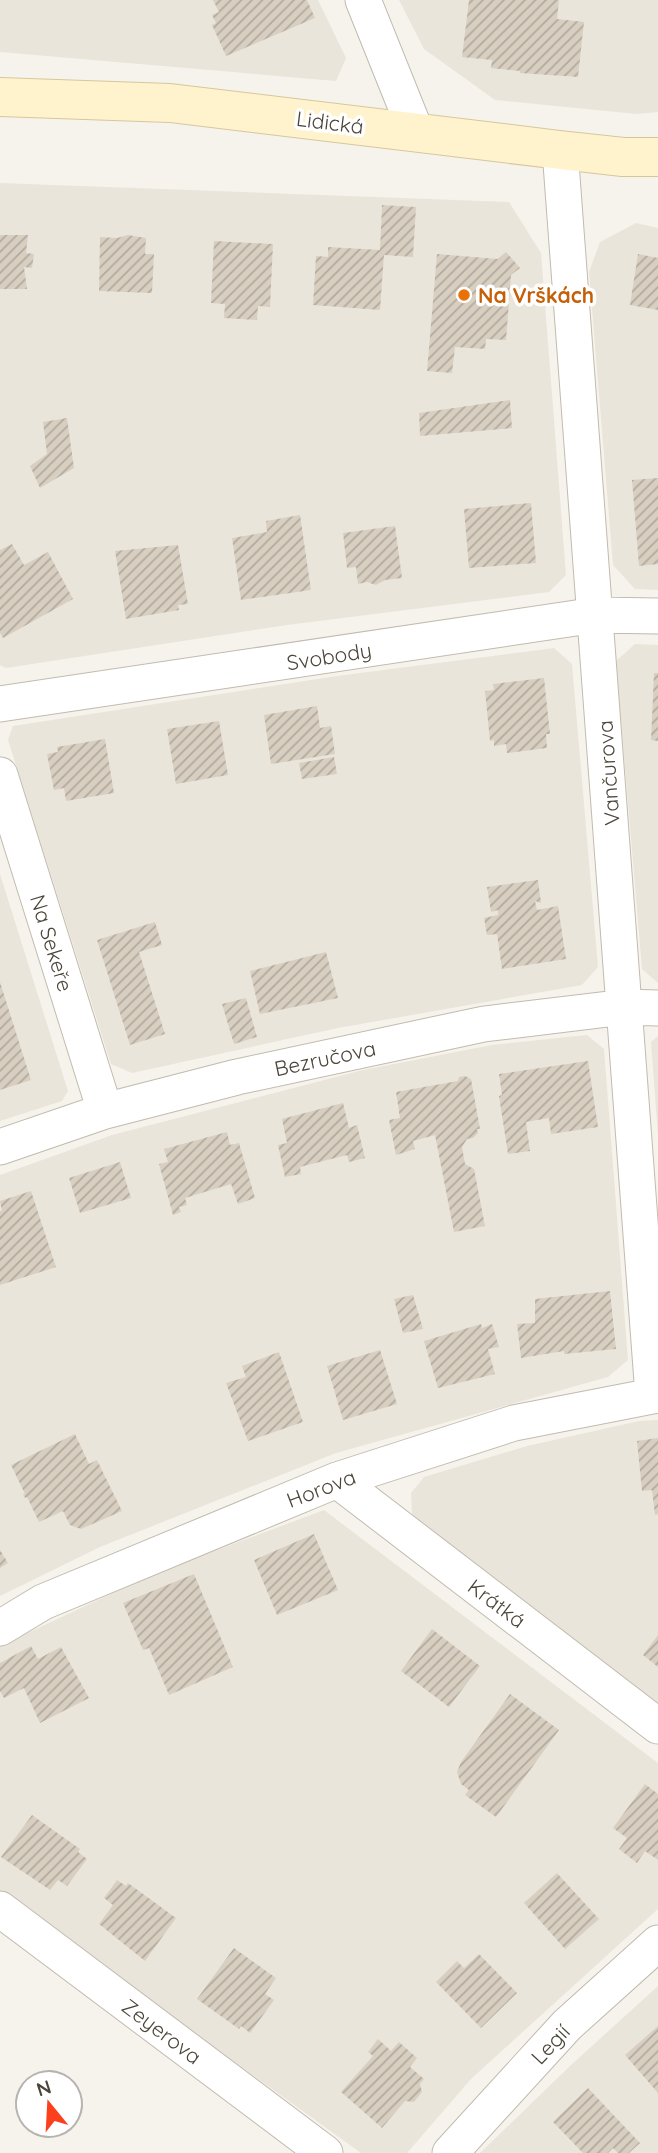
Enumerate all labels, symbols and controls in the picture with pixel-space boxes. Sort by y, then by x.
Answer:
street label: Lidická [295,105,365,139]
place label: Na Vrškách [478,282,594,308]
marker: Na Vrškách [456,287,472,303]
street label: Svobody [285,636,373,676]
street label: Vančurova [591,720,625,826]
street label: Na Sekeře [25,891,79,995]
street label: Bezručova [272,1035,378,1081]
street label: Horova [283,1463,359,1513]
street label: Krátká [463,1573,531,1633]
street label: Zeyerova [117,1993,207,2069]
street label: Legií [525,2018,575,2069]
north arrow [14,2069,84,2139]
text: N [33,2074,54,2101]

